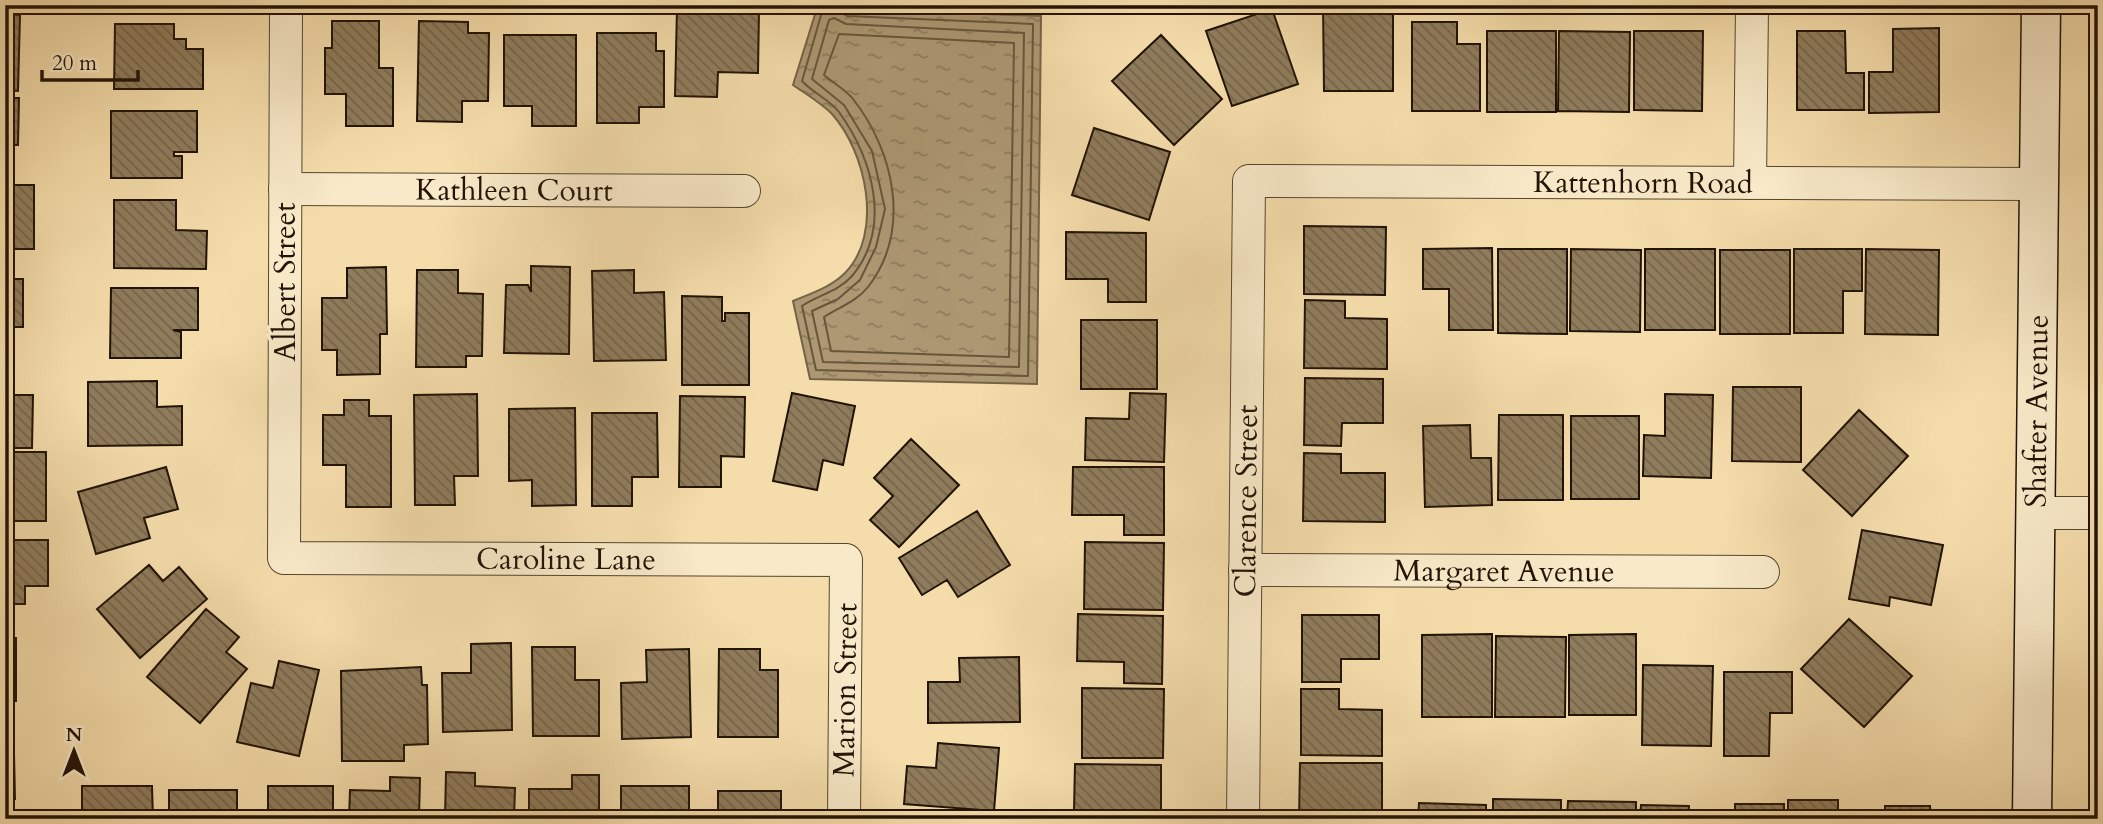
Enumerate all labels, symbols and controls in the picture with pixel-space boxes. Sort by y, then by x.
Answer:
scale bar [42,38,138,82]
text: 20 m [52,49,97,78]
street label: Kattenhorn Road [1533,162,1753,204]
street label: Kathleen Court [415,170,613,211]
street label: Albert Street [265,202,306,362]
street label: Shafter Avenue [2015,314,2059,508]
street label: Clarence Street [1225,404,1268,598]
street label: Caroline Lane [476,539,656,580]
street label: Margaret Avenue [1393,551,1615,592]
street label: Marion Street [823,602,868,777]
north arrow [38,716,108,786]
text: N [66,722,83,748]

